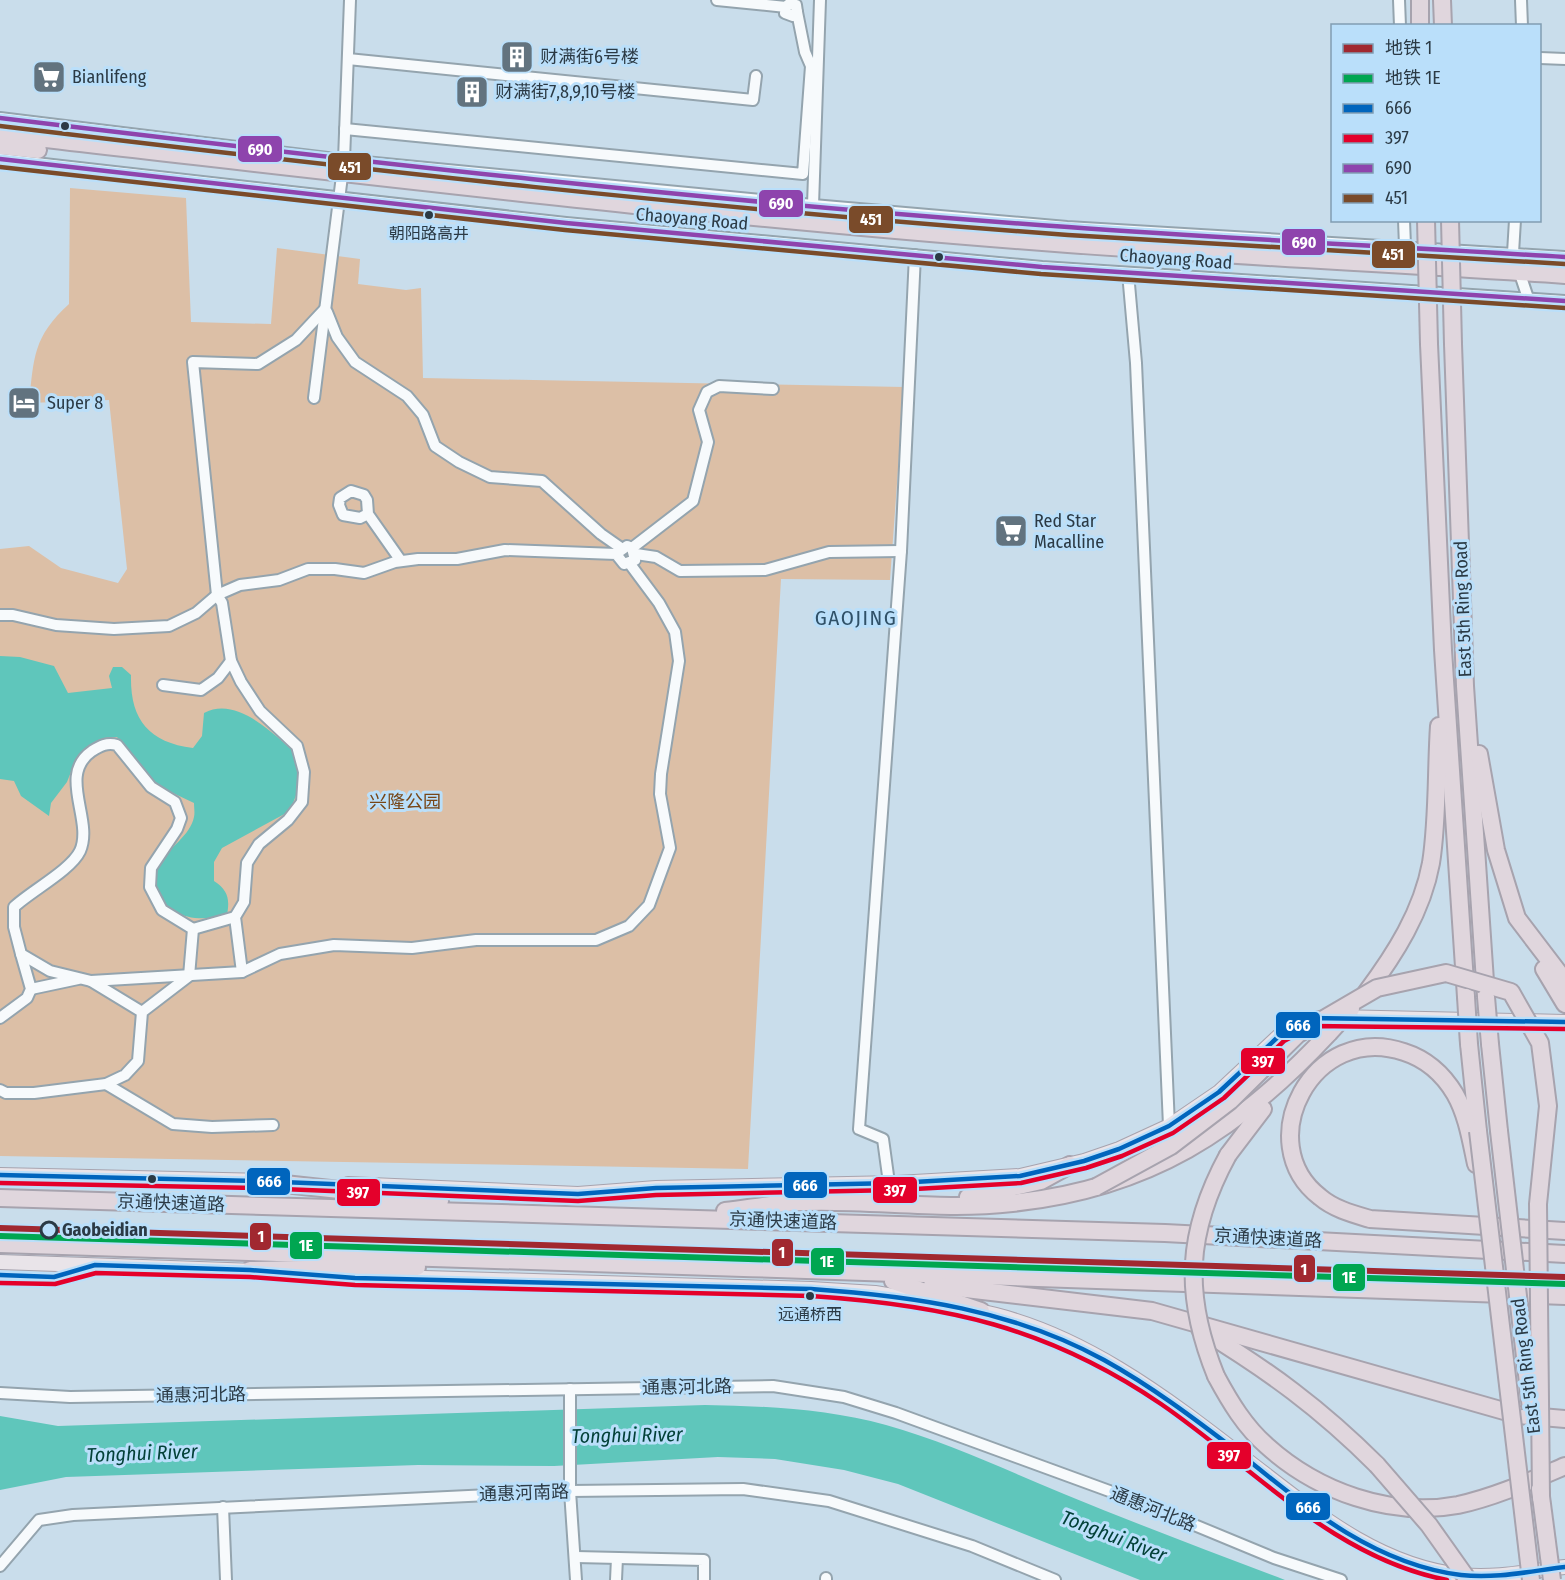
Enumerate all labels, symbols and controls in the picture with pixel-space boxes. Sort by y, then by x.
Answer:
legend [1331,24,1541,222]
text: 地铁 1 [1385,37,1432,59]
building icon: 财满街6号楼 [499,39,535,75]
place label: 财满街6号楼 [540,46,639,68]
supermarket icon: Bianlifeng [31,59,67,95]
place label: Bianlifeng [72,66,147,88]
text: 地铁 1E [1385,67,1441,89]
building icon: 财满街7,8,9,10号楼 [454,74,490,110]
place label: 财满街7,8,9,10号楼 [495,81,635,103]
text: 666 [1385,97,1412,119]
unlabelled marker [59,120,71,132]
text: 397 [1385,127,1409,149]
line badge: 690 [237,135,283,163]
text: 690 [247,140,273,159]
line badge: 451 [327,152,372,181]
text: 690 [1385,157,1412,179]
text: 451 [339,158,361,177]
text: 451 [1385,187,1408,209]
line badge: 690 [758,189,804,218]
text: 690 [768,194,794,213]
street label: Chaoyang Road [635,203,749,235]
line badge: 451 [848,205,894,234]
marker: 朝阳路高井 [423,209,435,221]
text: 451 [860,210,882,229]
place label: 朝阳路高井 [389,224,469,243]
line badge: 690 [1281,228,1326,256]
text: 690 [1291,233,1317,252]
line badge: 451 [1371,240,1416,269]
street label: Chaoyang Road [1119,244,1233,274]
text: 451 [1382,245,1404,264]
unlabelled marker [933,251,945,263]
hotel icon: Super 8 [6,385,42,421]
place label: Super 8 [47,392,103,414]
place label: Red Star Macalline [1034,510,1104,553]
supermarket icon: Red Star Macalline [993,513,1029,549]
street label: East 5th Ring Road [1450,541,1476,677]
district label: GAOJING [815,605,897,631]
park label: 兴隆公园 [369,791,441,813]
line badge: 666 [1275,1011,1321,1039]
text: 666 [1285,1016,1311,1035]
line badge: 397 [1240,1047,1286,1075]
text: 397 [1251,1052,1274,1071]
line badge: 666 [246,1167,291,1196]
line badge: 666 [783,1171,828,1199]
text: 666 [256,1172,282,1191]
unlabelled marker [146,1173,158,1185]
text: 666 [792,1176,818,1195]
line badge: 397 [872,1176,918,1204]
line badge: 397 [336,1178,381,1207]
text: 397 [883,1181,906,1200]
text: 397 [346,1183,369,1202]
street label: 京通快速道路 [117,1190,225,1216]
street label: 京通快速道路 [729,1208,837,1234]
place label: Gaobeidian [62,1219,148,1241]
marker: Gaobeidian [40,1221,58,1239]
line badge: 1 [249,1222,272,1251]
street label: 京通快速道路 [1213,1224,1323,1252]
text: 1 [258,1227,264,1246]
line badge: 1E [289,1231,323,1260]
text: 1E [299,1236,314,1255]
line badge: 1 [771,1238,794,1267]
text: 1 [779,1243,785,1262]
line badge: 1E [810,1247,845,1276]
text: 1E [820,1252,835,1271]
line badge: 1 [1293,1254,1316,1283]
text: 1 [1301,1260,1307,1279]
line badge: 1E [1332,1263,1366,1292]
text: 1E [1342,1268,1357,1287]
marker: 远通桥西 [804,1290,816,1302]
street label: East 5th Ring Road [1507,1297,1545,1435]
place label: 远通桥西 [778,1305,842,1324]
street label: 通惠河北路 [642,1375,732,1399]
street label: 通惠河北路 [156,1383,246,1407]
water label: Tonghui River [571,1422,684,1448]
water label: Tonghui River [86,1439,199,1467]
line badge: 397 [1206,1441,1252,1470]
text: 397 [1217,1446,1240,1465]
street label: 通惠河南路 [479,1480,569,1506]
street label: 通惠河北路 [1107,1482,1199,1536]
line badge: 666 [1285,1492,1331,1521]
text: 666 [1295,1498,1321,1517]
water label: Tonghui River [1058,1505,1171,1567]

